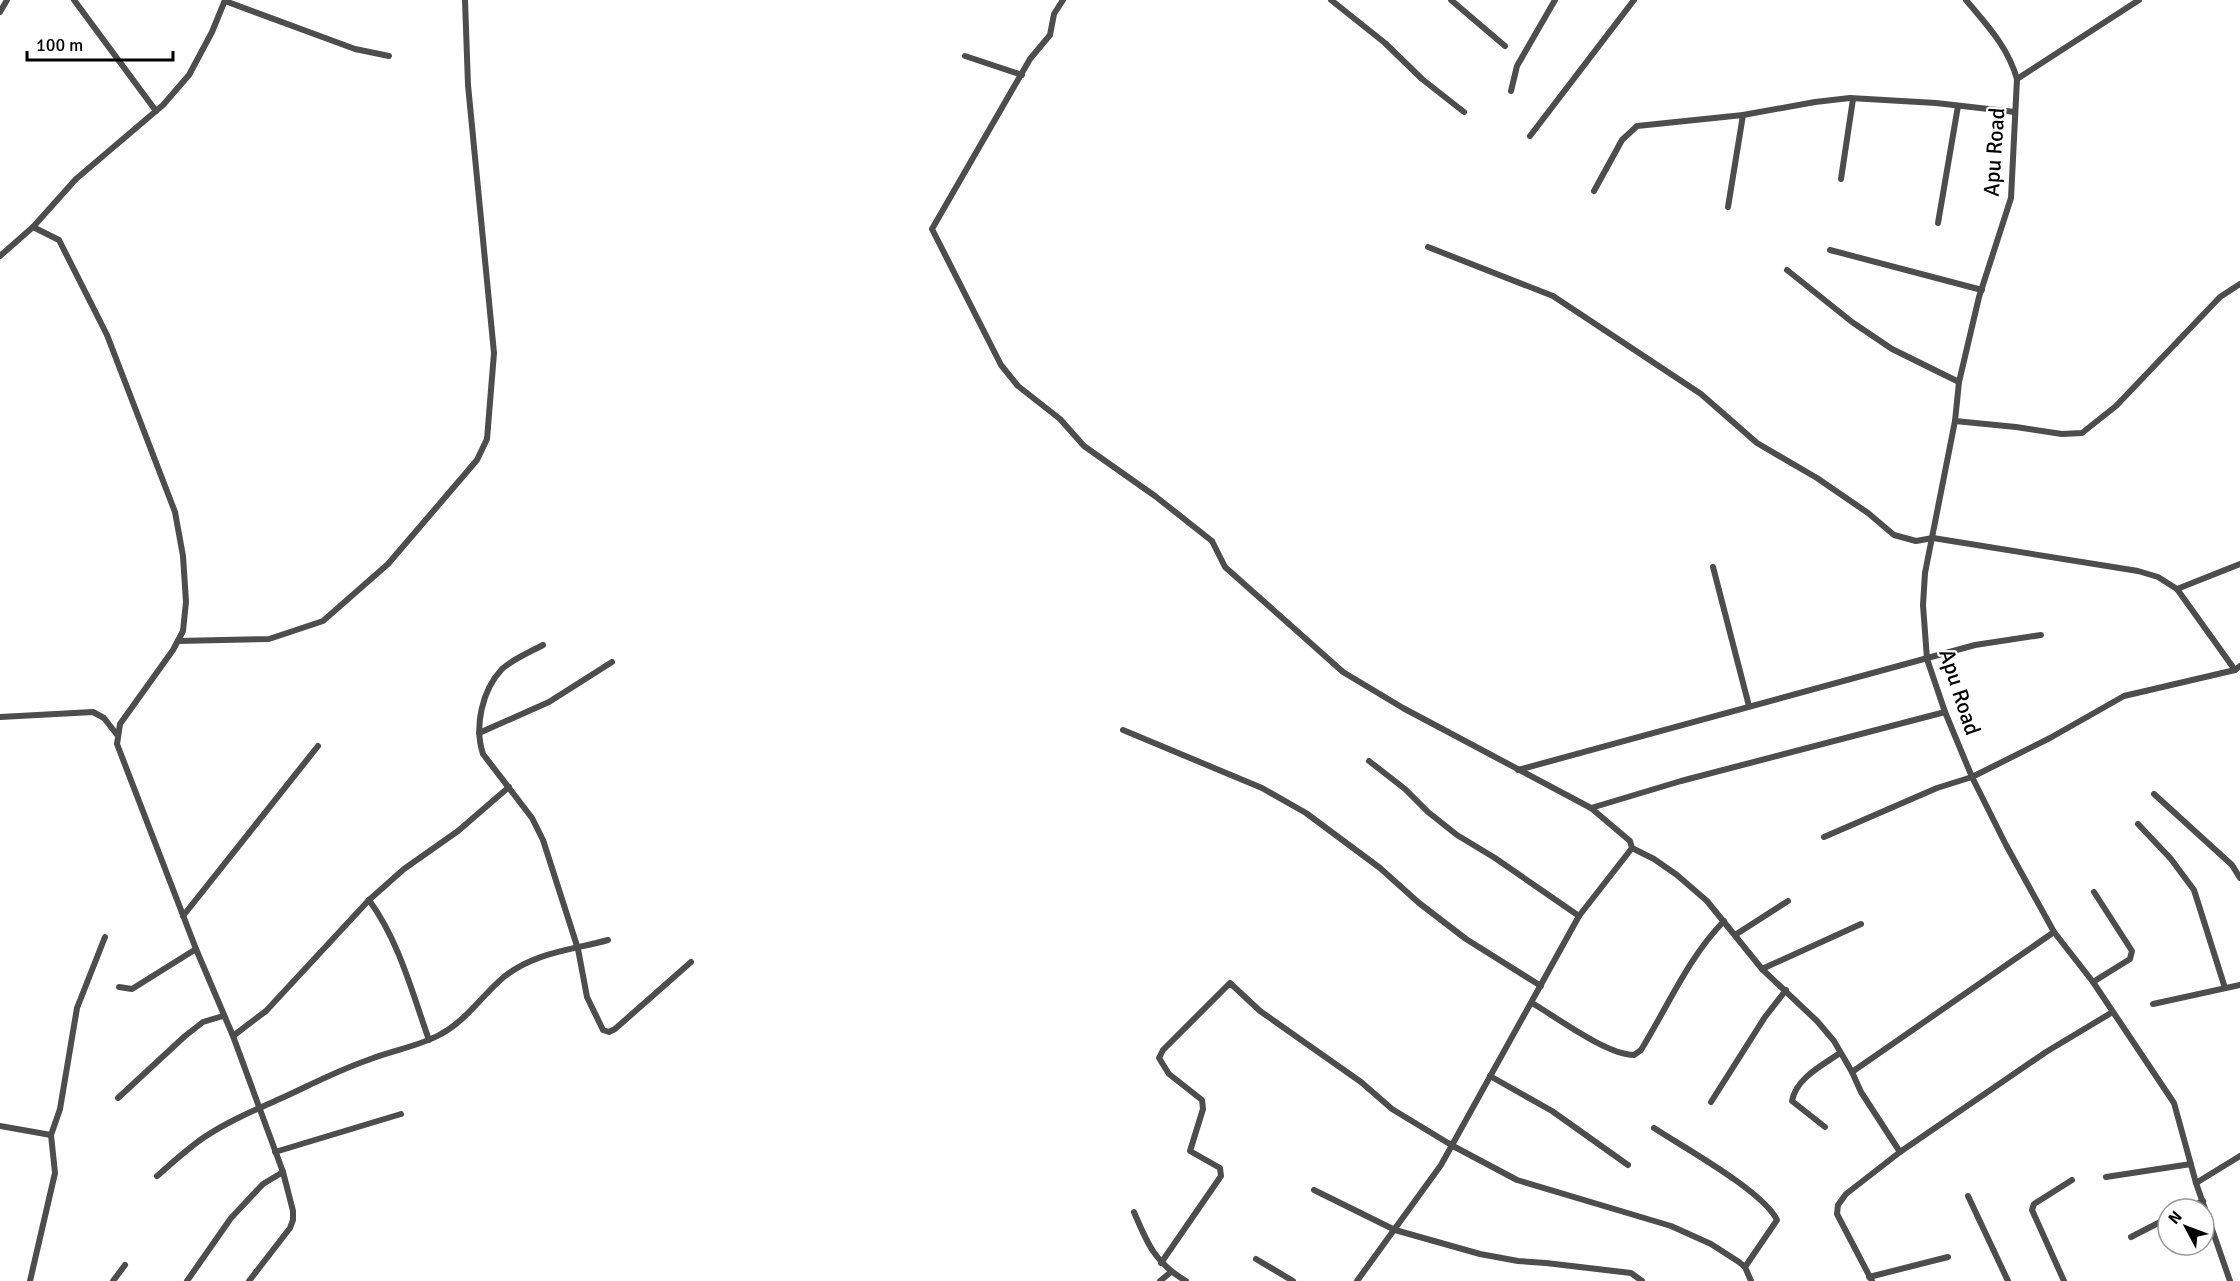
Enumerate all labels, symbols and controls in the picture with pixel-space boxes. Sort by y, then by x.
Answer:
scale bar [27,24,172,62]
text: 100 m [36,34,83,56]
street label: Apu Road [1977,107,2011,197]
street label: Apu Road [1933,645,1987,739]
north arrow [2156,1197,2216,1257]
text: N [2164,1207,2187,1229]

